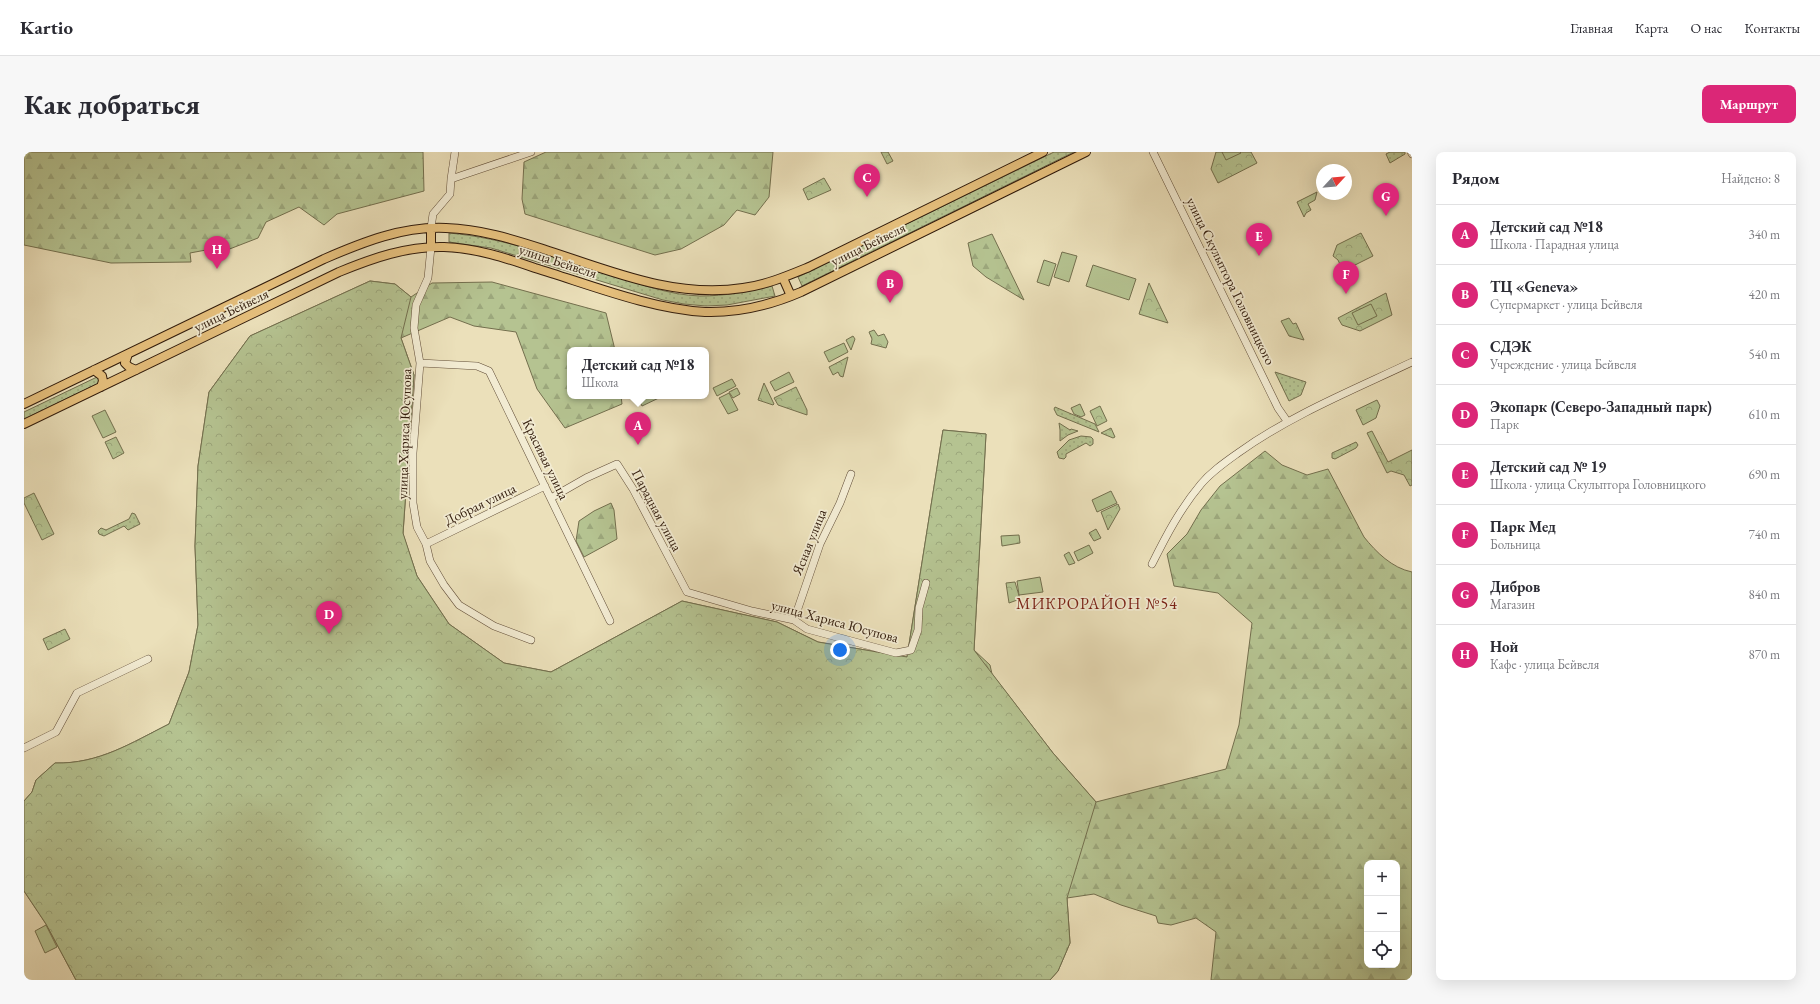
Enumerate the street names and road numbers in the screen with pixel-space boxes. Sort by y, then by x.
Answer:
street label: улица Скульптора Головницкого [1182,194,1280,368]
street label: улица Бейвеля [828,218,908,270]
street label: улица Бейвеля [517,240,599,282]
street label: улица Бейвеля [191,284,271,336]
street label: улица Хариса Юсупова [393,368,415,500]
street label: Красивая улица [519,416,574,503]
street label: Парадная улица [628,466,686,555]
street label: Добрая улица [441,479,519,529]
street label: Ясная улица [787,506,831,579]
street label: улица Хариса Юсупова [769,595,901,647]

